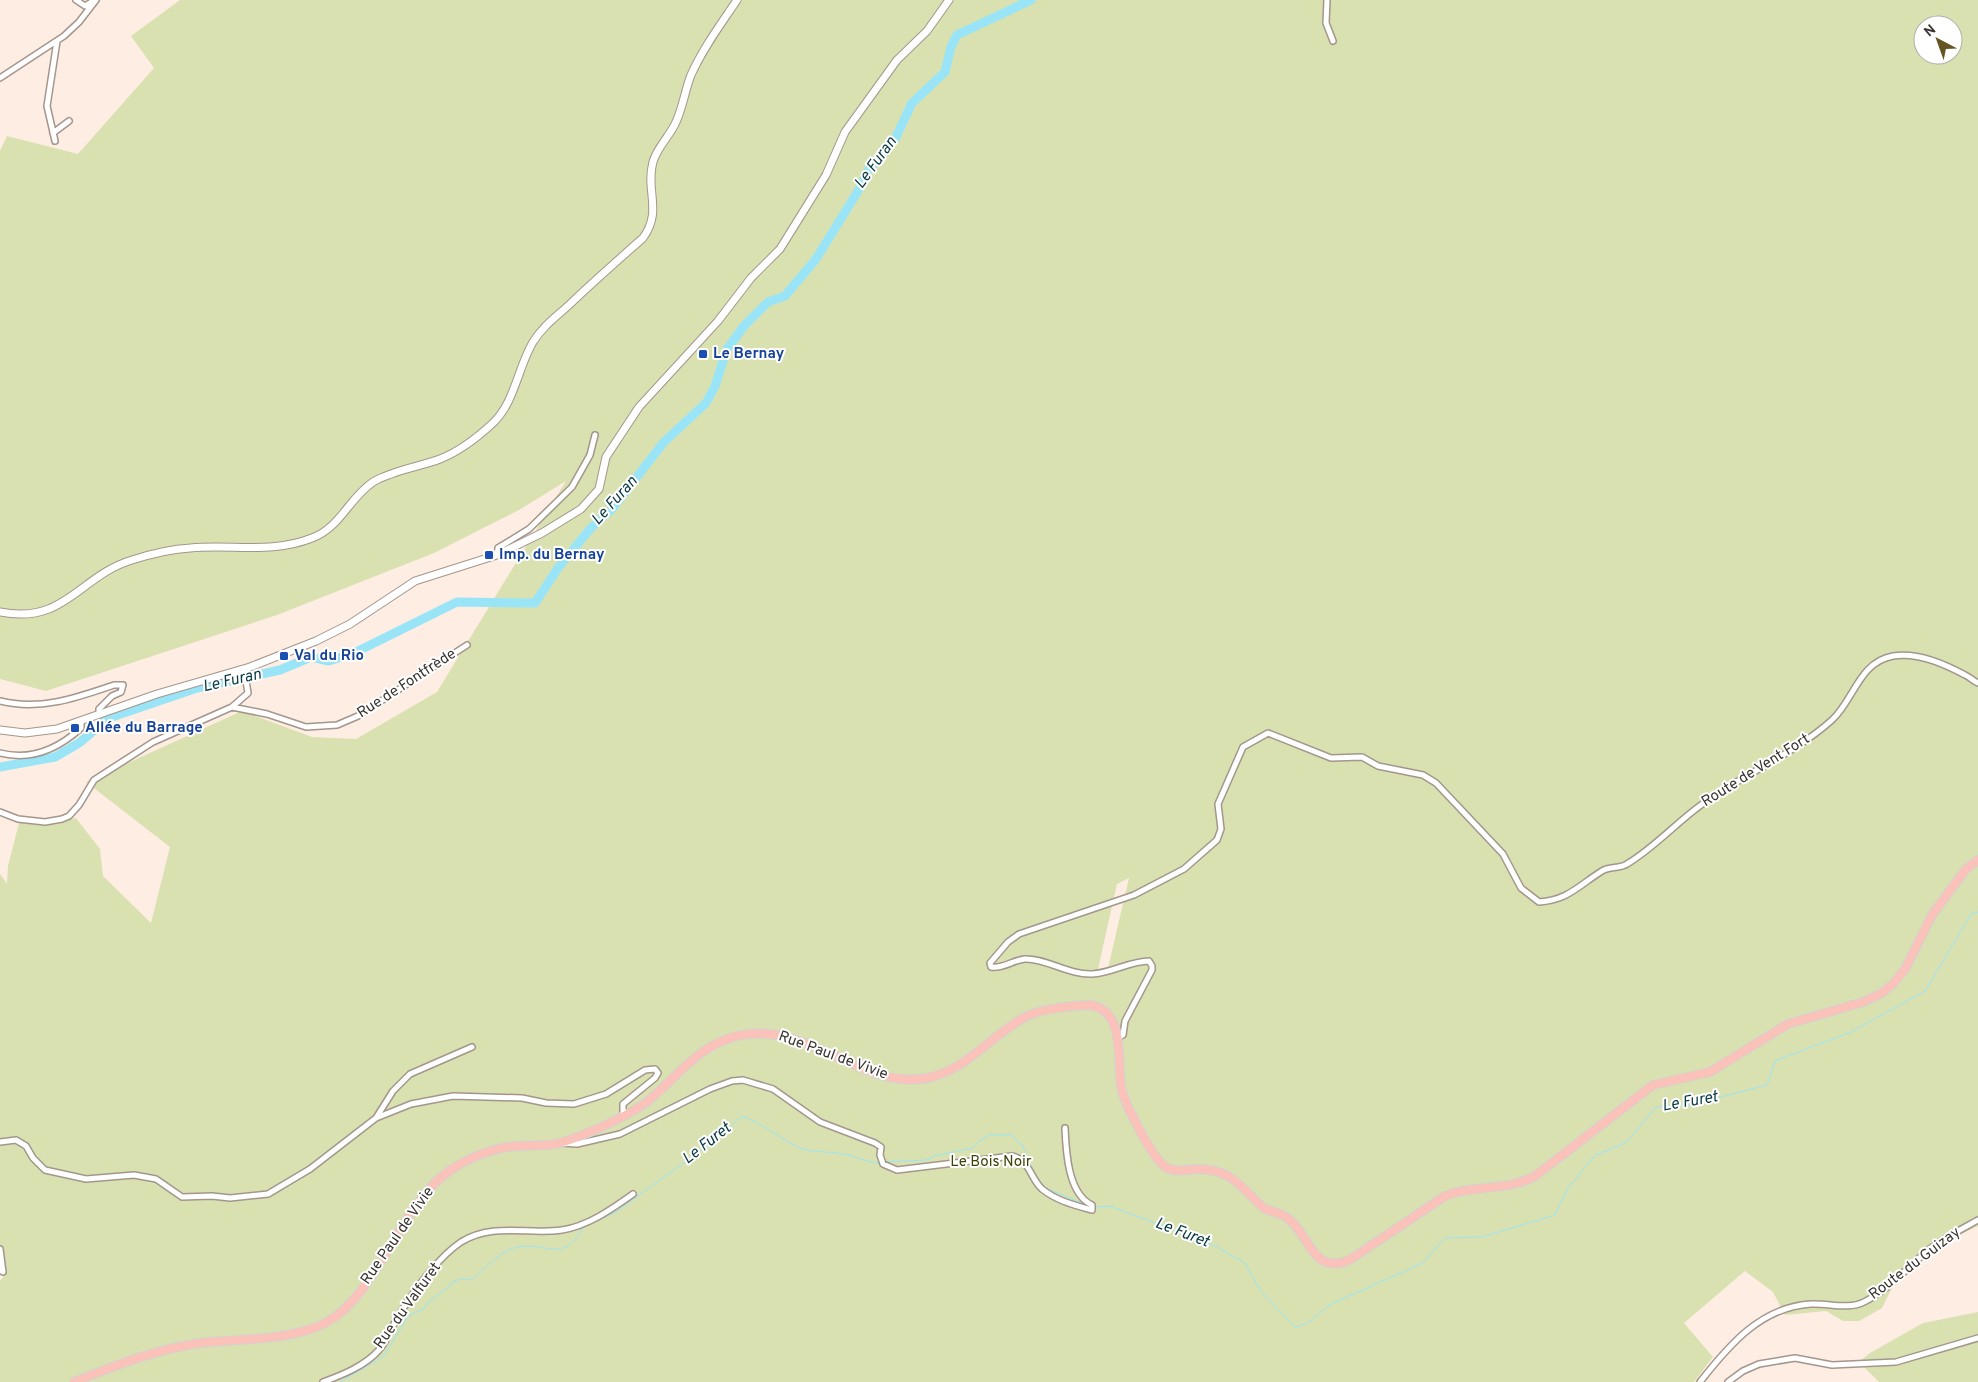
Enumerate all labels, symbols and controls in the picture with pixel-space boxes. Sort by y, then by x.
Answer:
north arrow [1913,15,1963,65]
text: N [1921,22,1940,41]
water label: Le Furan [850,133,902,193]
place label: Le Bernay [713,345,785,364]
marker: Le Bernay [697,348,709,360]
water label: Le Furan [588,472,643,530]
place label: Imp. du Bernay [499,546,605,565]
marker: Imp. du Bernay [483,549,495,561]
street label: Rue de Fontfrède [354,645,460,723]
place label: Val du Rio [294,647,364,666]
marker: Val du Rio [278,650,290,662]
water label: Le Furan [201,664,264,697]
place label: Allée du Barrage [85,719,203,738]
marker: Allée du Barrage [69,722,81,734]
street label: Route de Vent Fort [1698,730,1814,812]
street label: Rue Paul de Vivie [776,1027,890,1085]
water label: Le Furet [1661,1087,1721,1117]
water label: Le Furet [679,1118,736,1169]
park label: Le Bois Noir [950,1153,1032,1172]
street label: Rue Paul de Vivie [357,1183,439,1289]
water label: Le Furet [1152,1214,1213,1253]
street label: Route du Guizay [1865,1223,1965,1305]
street label: Rue du Valfuret [370,1259,446,1353]

